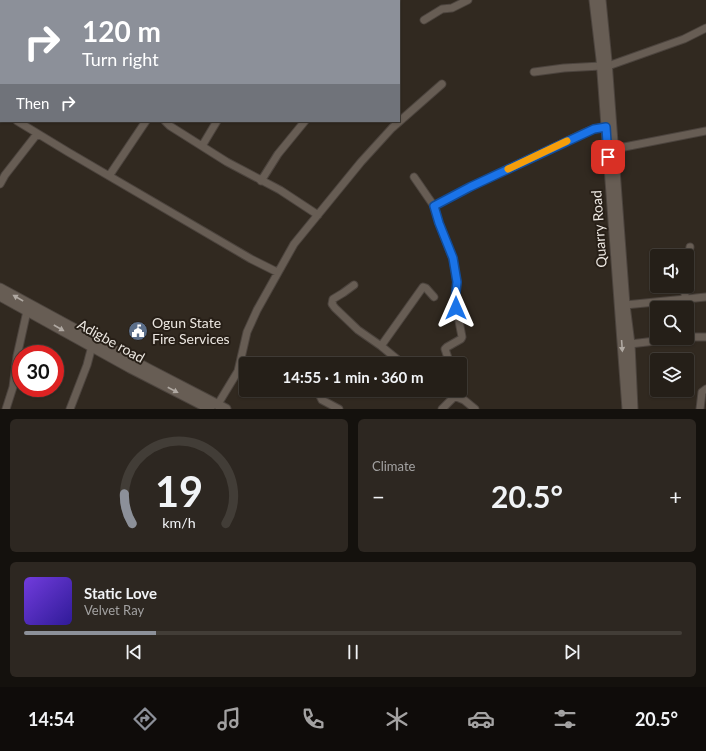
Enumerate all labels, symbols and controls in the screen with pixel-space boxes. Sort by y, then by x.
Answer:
text: 120 m [82,14,161,48]
icon: right [16,16,68,68]
text: Turn right [82,48,159,70]
icon: right [57,92,79,114]
text: Then [16,94,49,112]
pin [591,140,625,174]
icon: arrive [597,146,619,168]
street label: Quarry Road [587,190,610,268]
map controls [650,249,694,397]
button: sound [650,249,694,293]
position arrow [435,287,477,329]
one-way arrow [12,294,23,301]
button: search [650,301,694,345]
place label: Ogun State Fire Services [152,314,230,347]
street label: Adigbe road [75,315,148,366]
public building icon: Ogun State Fire Services [127,320,149,342]
one-way arrow [53,325,65,332]
one-way arrow [618,340,625,352]
speed limit sign: 30 [12,345,64,397]
button: layers [650,353,694,397]
text: 14:55 · 1 min · 360 m [283,368,423,386]
one-way arrow [168,387,179,393]
text: Climate [372,458,415,474]
text: 19 [155,465,203,515]
text: 20.5° [491,478,563,514]
text: − [372,483,385,510]
text: + [669,483,682,510]
text: km/h [162,513,196,530]
text: Static Love [84,584,157,602]
text: Velvet Ray [84,602,144,618]
icon: previous [123,641,145,663]
icon: pause [342,641,364,663]
icon: next [561,641,583,663]
icon: directions [131,705,159,733]
icon: music [215,705,243,733]
icon: phone [299,705,327,733]
icon: climate [383,705,411,733]
icon: car [467,705,495,733]
icon: filters [551,705,579,733]
text: 14:54 [28,708,74,730]
text: 20.5° [635,708,678,730]

